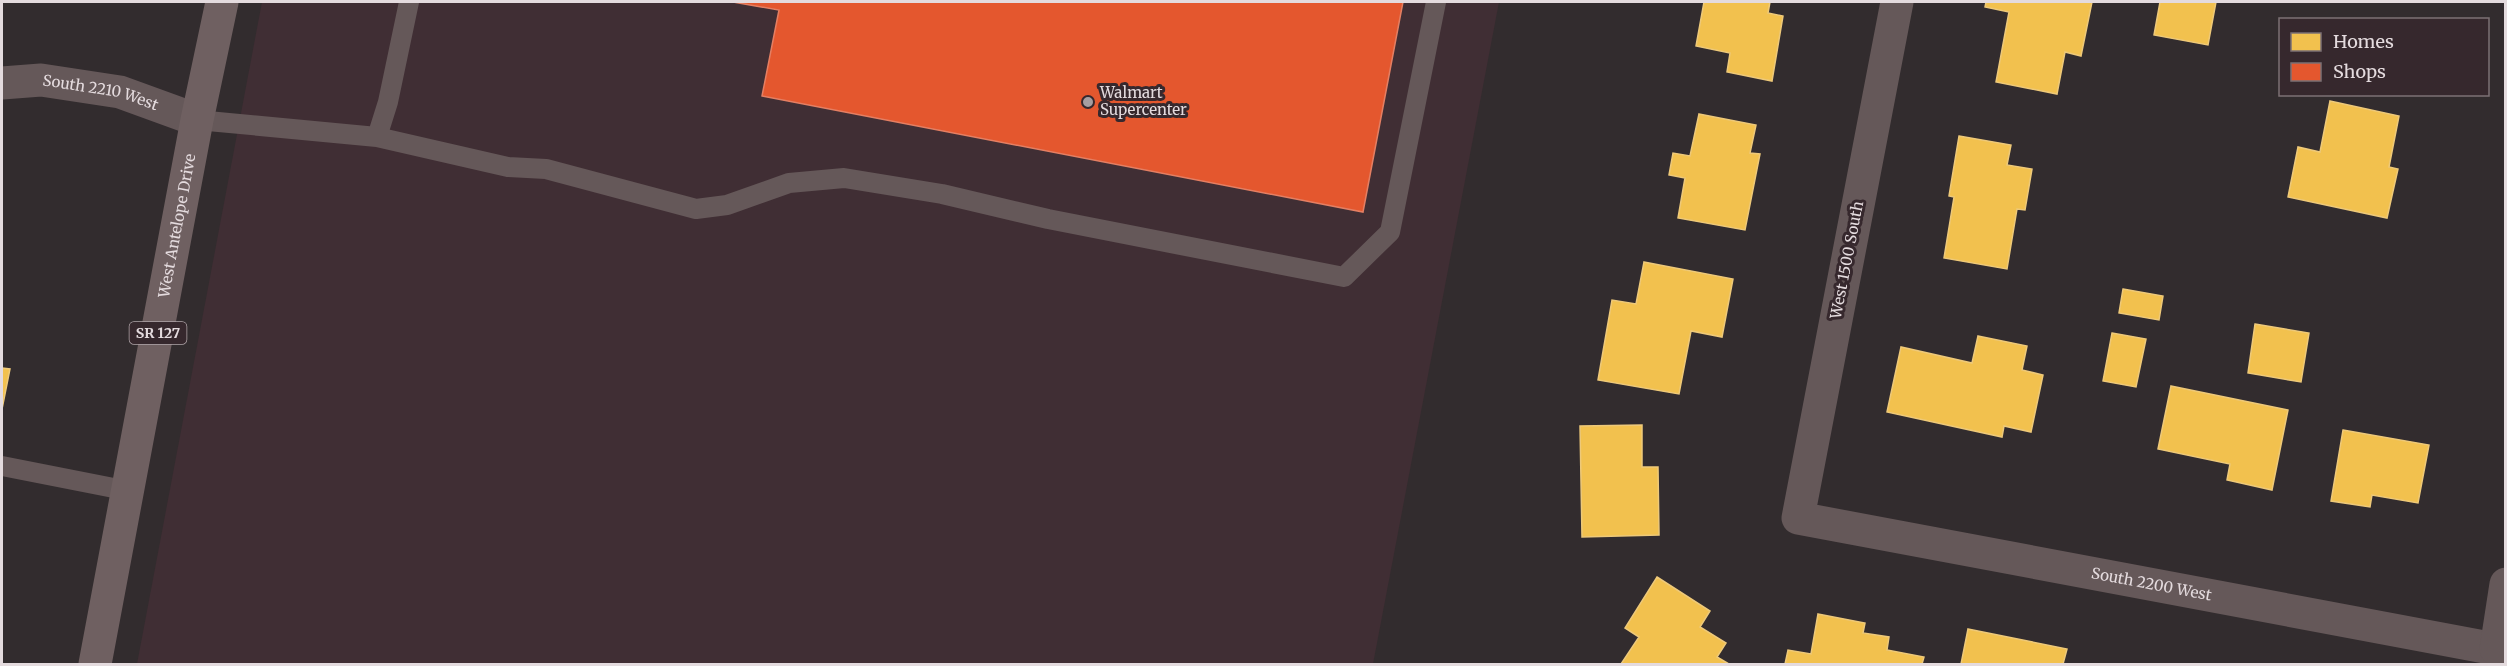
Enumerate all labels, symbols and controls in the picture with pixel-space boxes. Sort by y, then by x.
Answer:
legend [2279,18,2489,96]
text: Homes [2333,30,2394,53]
text: Shops [2333,60,2386,83]
street label: South 2210 West [41,70,161,114]
place label: Walmart Supercenter [1099,83,1187,119]
marker: Walmart Supercenter [1081,95,1095,109]
street label: West Antelope Drive [154,152,200,300]
street label: West 1500 South [1826,199,1867,321]
road number: SR 127 [130,322,186,344]
street label: South 2200 West [2090,563,2213,605]

